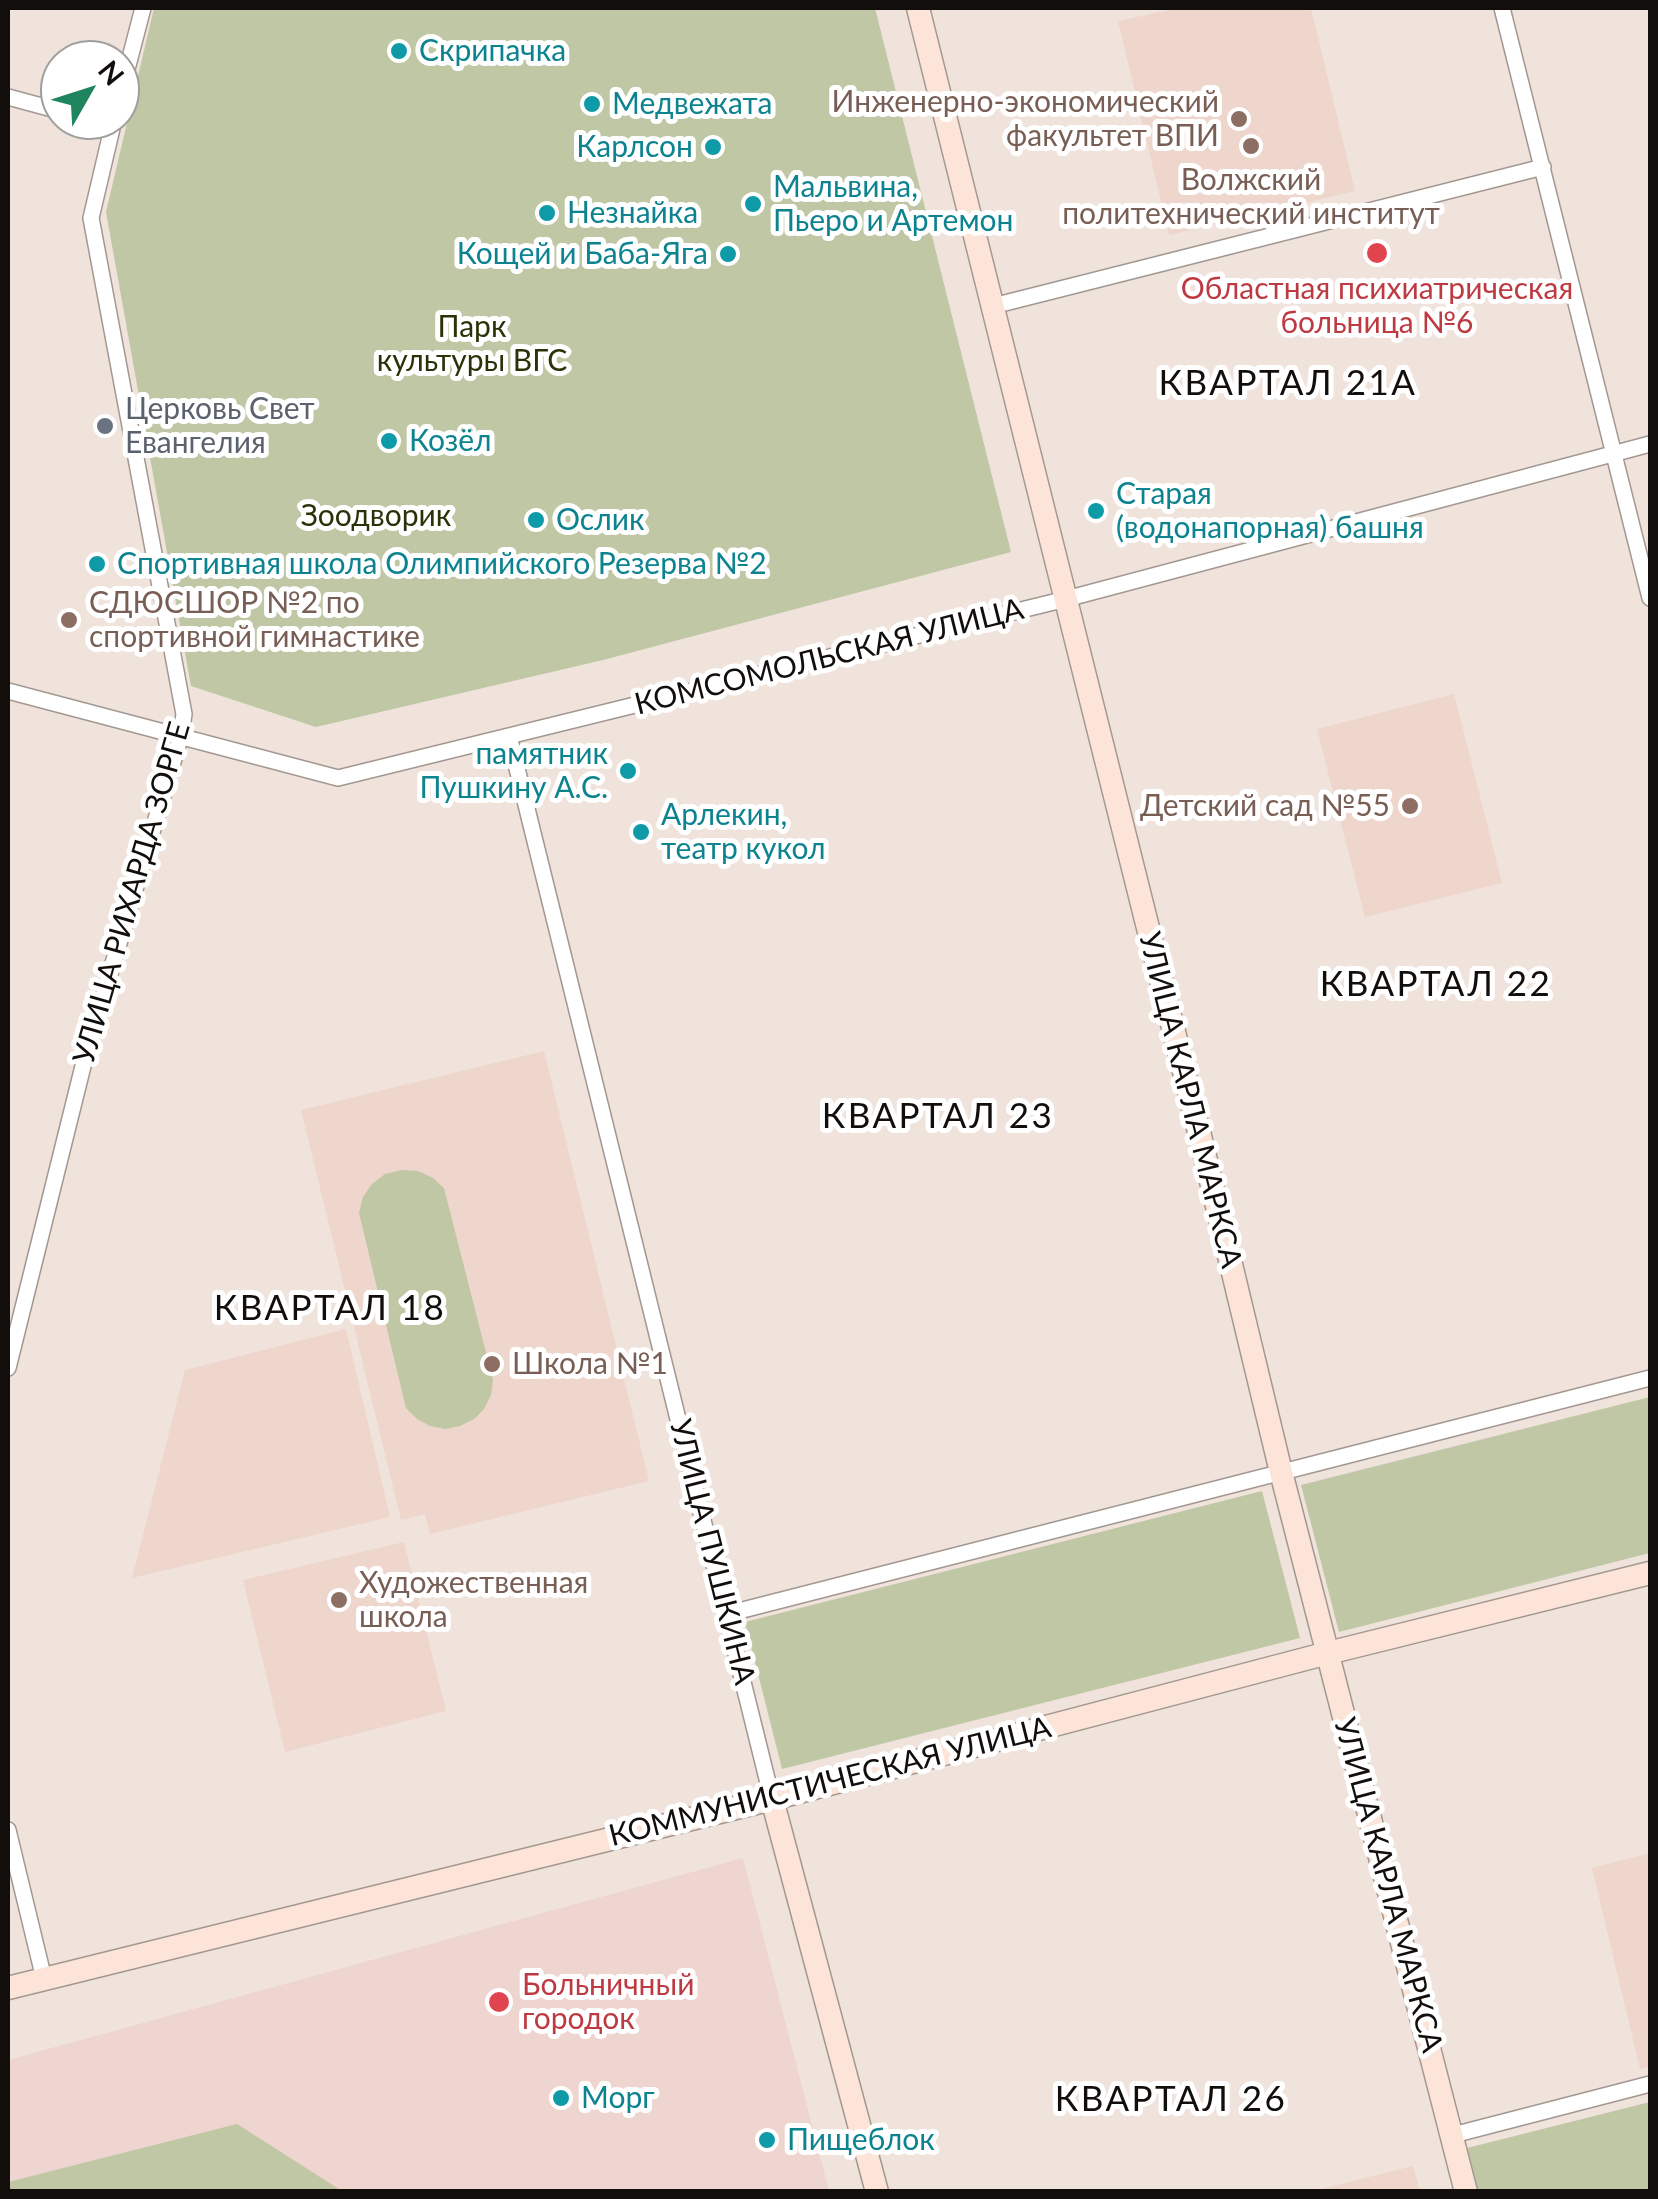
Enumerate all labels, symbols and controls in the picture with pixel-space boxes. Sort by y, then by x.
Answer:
place label: Скрипачка [419,33,566,69]
north arrow [40,40,140,140]
marker: Скрипачка [388,40,410,62]
text: N [92,53,132,91]
place label: Инженерно-экономический факультет ВПИ [832,84,1219,154]
place label: Медвежата [612,86,772,122]
marker: Медвежата [581,93,603,115]
marker: Инженерно-экономический факультет ВПИ [1228,108,1250,130]
place label: Карлсон [576,129,693,165]
marker: Волжский политехнический институт [1240,135,1262,157]
marker: Карлсон [702,136,724,158]
place label: Волжский политехнический институт [1062,162,1440,232]
place label: Мальвина, Пьеро и Артемон [773,169,1014,240]
marker: Мальвина, Пьеро и Артемон [742,193,764,215]
place label: Незнайка [567,195,698,231]
marker: Незнайка [536,202,558,224]
place label: Кощей и Баба-Яга [457,236,708,272]
marker: Областная психиатрическая больница №6 [1364,240,1390,266]
marker: Кощей и Баба-Яга [717,243,739,265]
place label: Областная психиатрическая больница №6 [1181,271,1573,342]
park label: Парк культуры ВГС [377,309,567,380]
district label: КВАРТАЛ 21А [1159,363,1417,405]
place label: Церковь Свет Евангелия [125,391,315,462]
marker: Церковь Свет Евангелия [94,415,116,437]
place label: Козёл [409,423,492,459]
marker: Козёл [378,430,400,452]
place label: Старая (водонапорная) башня [1116,476,1424,546]
park label: Зоодворик [301,498,451,534]
marker: Старая (водонапорная) башня [1085,500,1107,522]
place label: Ослик [556,502,644,538]
marker: Ослик [525,509,547,531]
place label: Спортивная школа Олимпийского Резерва №2 [117,546,767,582]
marker: Спортивная школа Олимпийского Резерва №2 [86,553,108,575]
place label: СДЮСШОР №2 по спортивной гимнастике [89,585,420,656]
street label: КОМСОМОЛЬСКАЯ УЛИЦА [631,591,1027,723]
marker: СДЮСШОР №2 по спортивной гимнастике [58,609,80,631]
street label: УЛИЦА РИХАРДА ЗОРГЕ [66,718,198,1068]
place label: памятник Пушкину А.С. [420,736,608,806]
marker: памятник Пушкину А.С. [617,760,639,782]
place label: Детский сад №55 [1140,788,1390,824]
marker: Детский сад №55 [1399,795,1421,817]
place label: Арлекин, театр кукол [661,797,826,868]
marker: Арлекин, театр кукол [630,821,652,843]
street label: УЛИЦА КАРЛА МАРКСА [1131,928,1249,1272]
district label: КВАРТАЛ 22 [1320,964,1552,1006]
district label: КВАРТАЛ 23 [822,1096,1054,1138]
district label: КВАРТАЛ 18 [214,1288,446,1330]
place label: Школа №1 [512,1346,668,1382]
marker: Школа №1 [481,1353,503,1375]
street label: УЛИЦА ПУШКИНА [662,1416,762,1688]
place label: Художественная школа [359,1565,588,1636]
marker: Художественная школа [328,1589,350,1611]
street label: КОММУНИСТИЧЕСКАЯ УЛИЦА [605,1710,1055,1854]
street label: УЛИЦА КАРЛА МАРКСА [1326,1714,1450,2056]
place label: Больничный городок [522,1967,694,2038]
marker: Больничный городок [486,1989,512,2015]
district label: КВАРТАЛ 26 [1055,2079,1287,2121]
place label: Морг [581,2080,655,2116]
marker: Морг [550,2087,572,2109]
place label: Пищеблок [787,2122,935,2158]
marker: Пищеблок [756,2129,778,2151]

